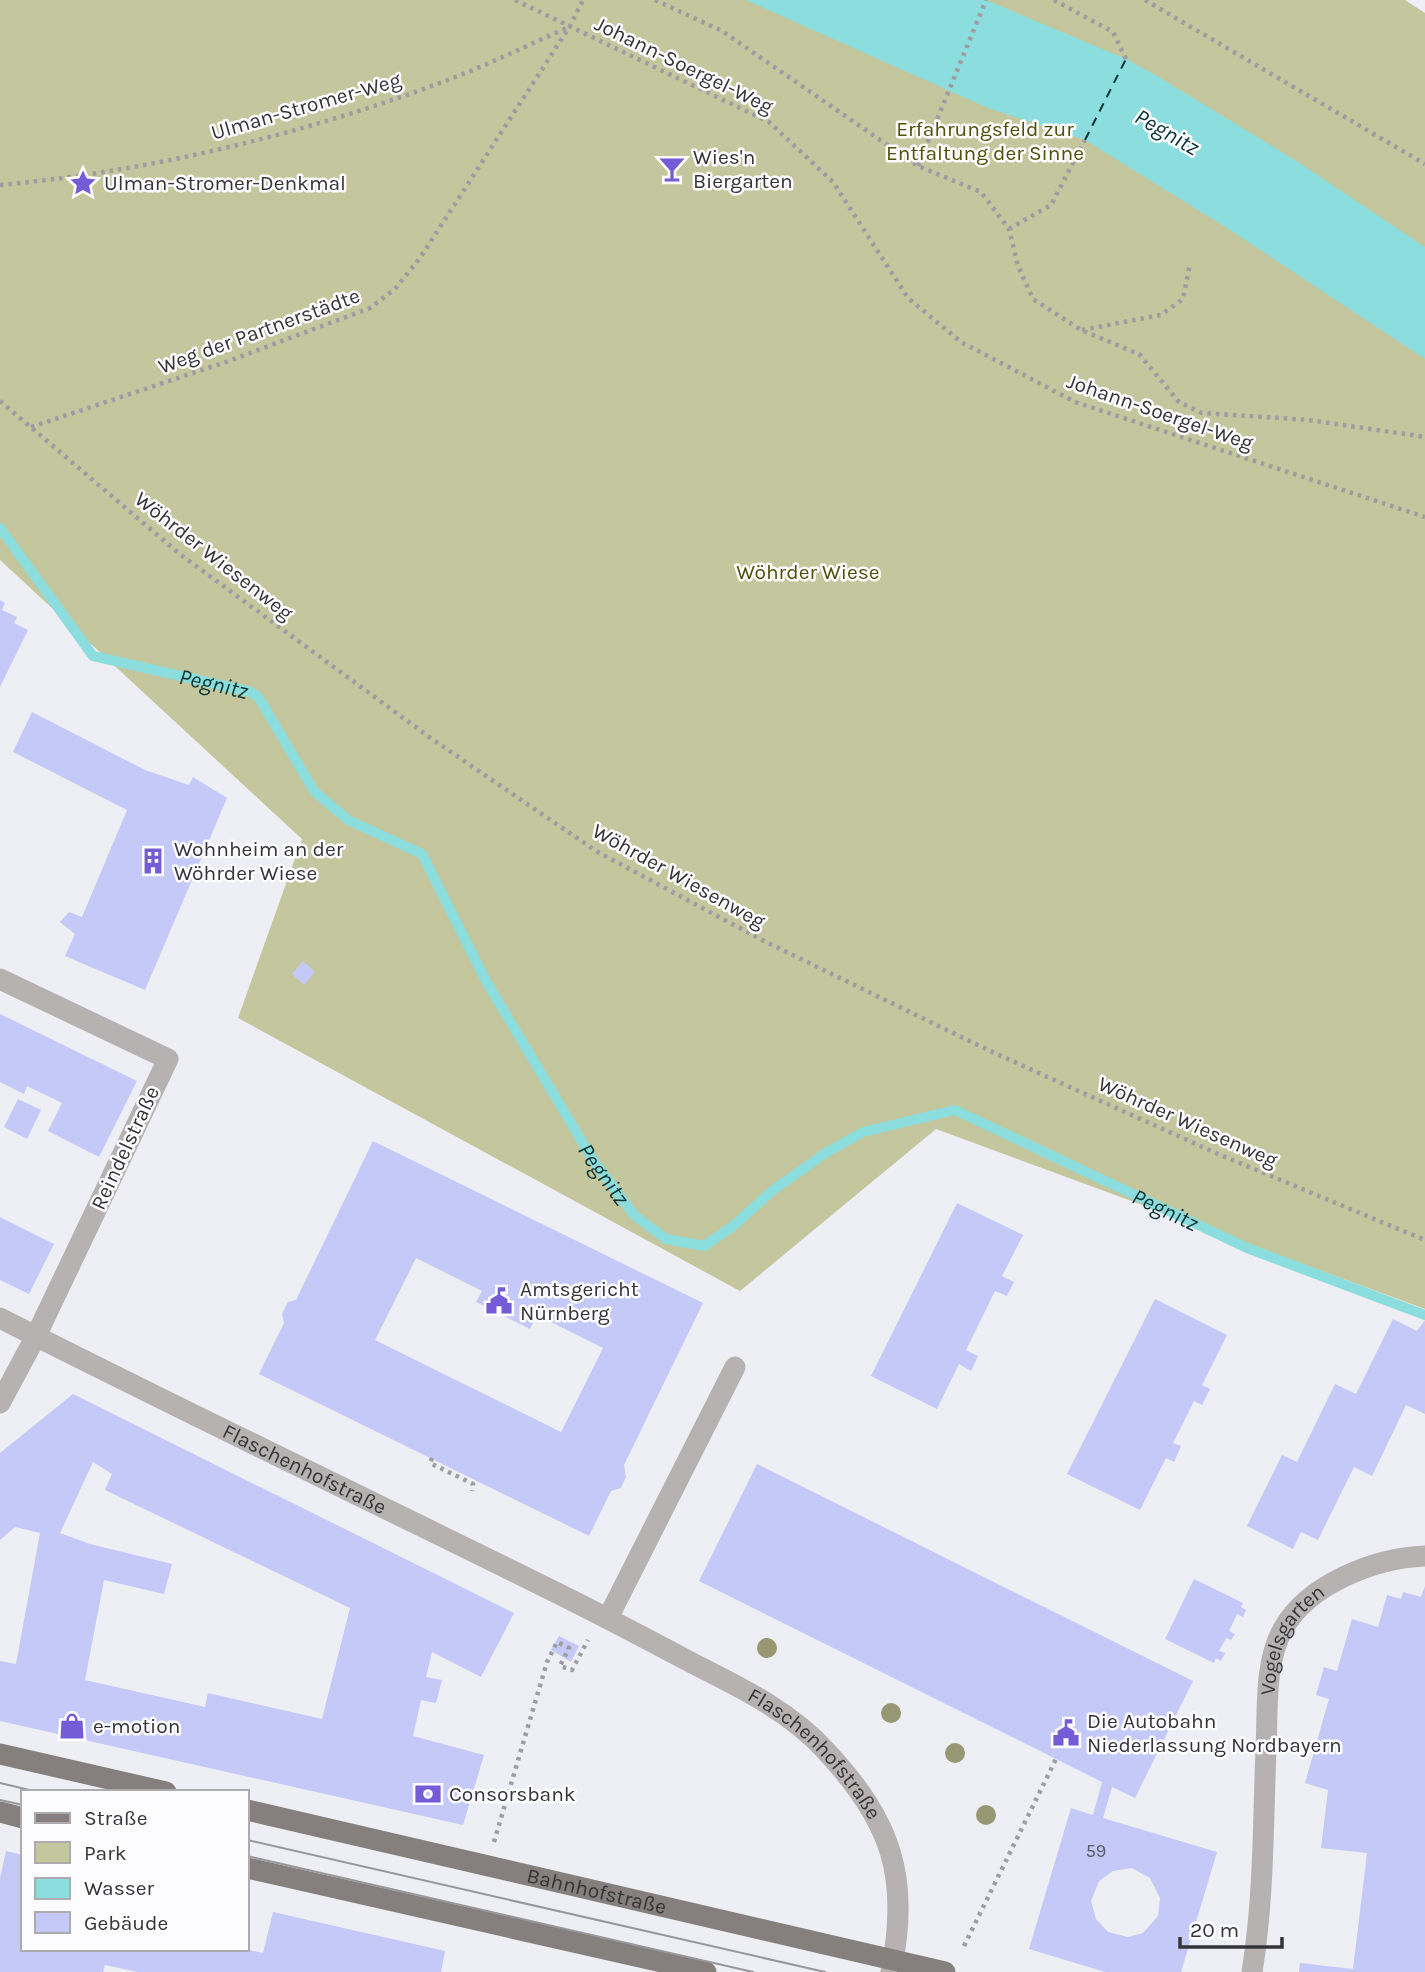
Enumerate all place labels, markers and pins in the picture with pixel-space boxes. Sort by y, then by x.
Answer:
place label: Wies'n Biergarten [693,145,793,193]
bar icon: Wies'n Biergarten [657,154,687,184]
place icon: Ulman-Stromer-Denkmal [68,168,98,198]
place label: Ulman-Stromer-Denkmal [104,171,346,195]
place label: Wohnheim an der Wöhrder Wiese [174,837,344,885]
building icon: Wohnheim an der Wöhrder Wiese [138,846,168,876]
place label: Amtsgericht Nürnberg [520,1277,639,1325]
public building icon: Amtsgericht Nürnberg [484,1286,514,1316]
place label: Die Autobahn Niederlassung Nordbayern [1087,1709,1342,1757]
shop icon: e-motion [57,1711,87,1741]
place label: e-motion [93,1714,181,1738]
public building icon: Die Autobahn Niederlassung Nordbayern [1051,1718,1081,1748]
bank icon: Consorsbank [413,1779,443,1809]
place label: Consorsbank [449,1782,576,1806]

